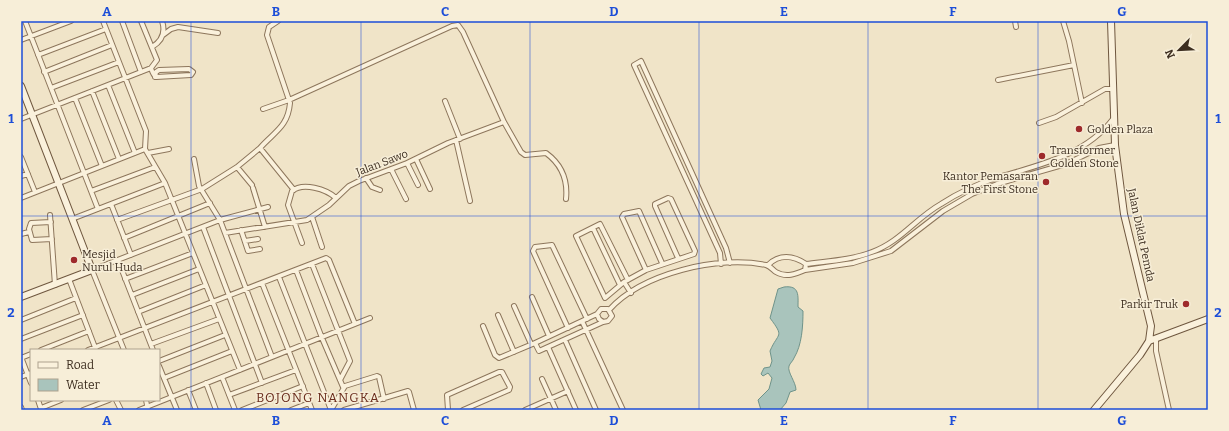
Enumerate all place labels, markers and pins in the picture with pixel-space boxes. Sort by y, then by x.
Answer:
place label: Golden Plaza [1087,123,1153,136]
marker: Golden Plaza [1074,124,1084,134]
place label: Transformer Golden Stone [1050,144,1119,170]
marker: Transformer Golden Stone [1037,151,1047,161]
place label: Kantor Pemasaran The First Stone [943,170,1038,196]
marker: Kantor Pemasaran The First Stone [1041,177,1051,187]
place label: Mesjid Nurul Huda [82,248,143,274]
marker: Mesjid Nurul Huda [69,255,79,265]
place label: Parkir Truk [1121,298,1179,311]
marker: Parkir Truk [1181,299,1191,309]

